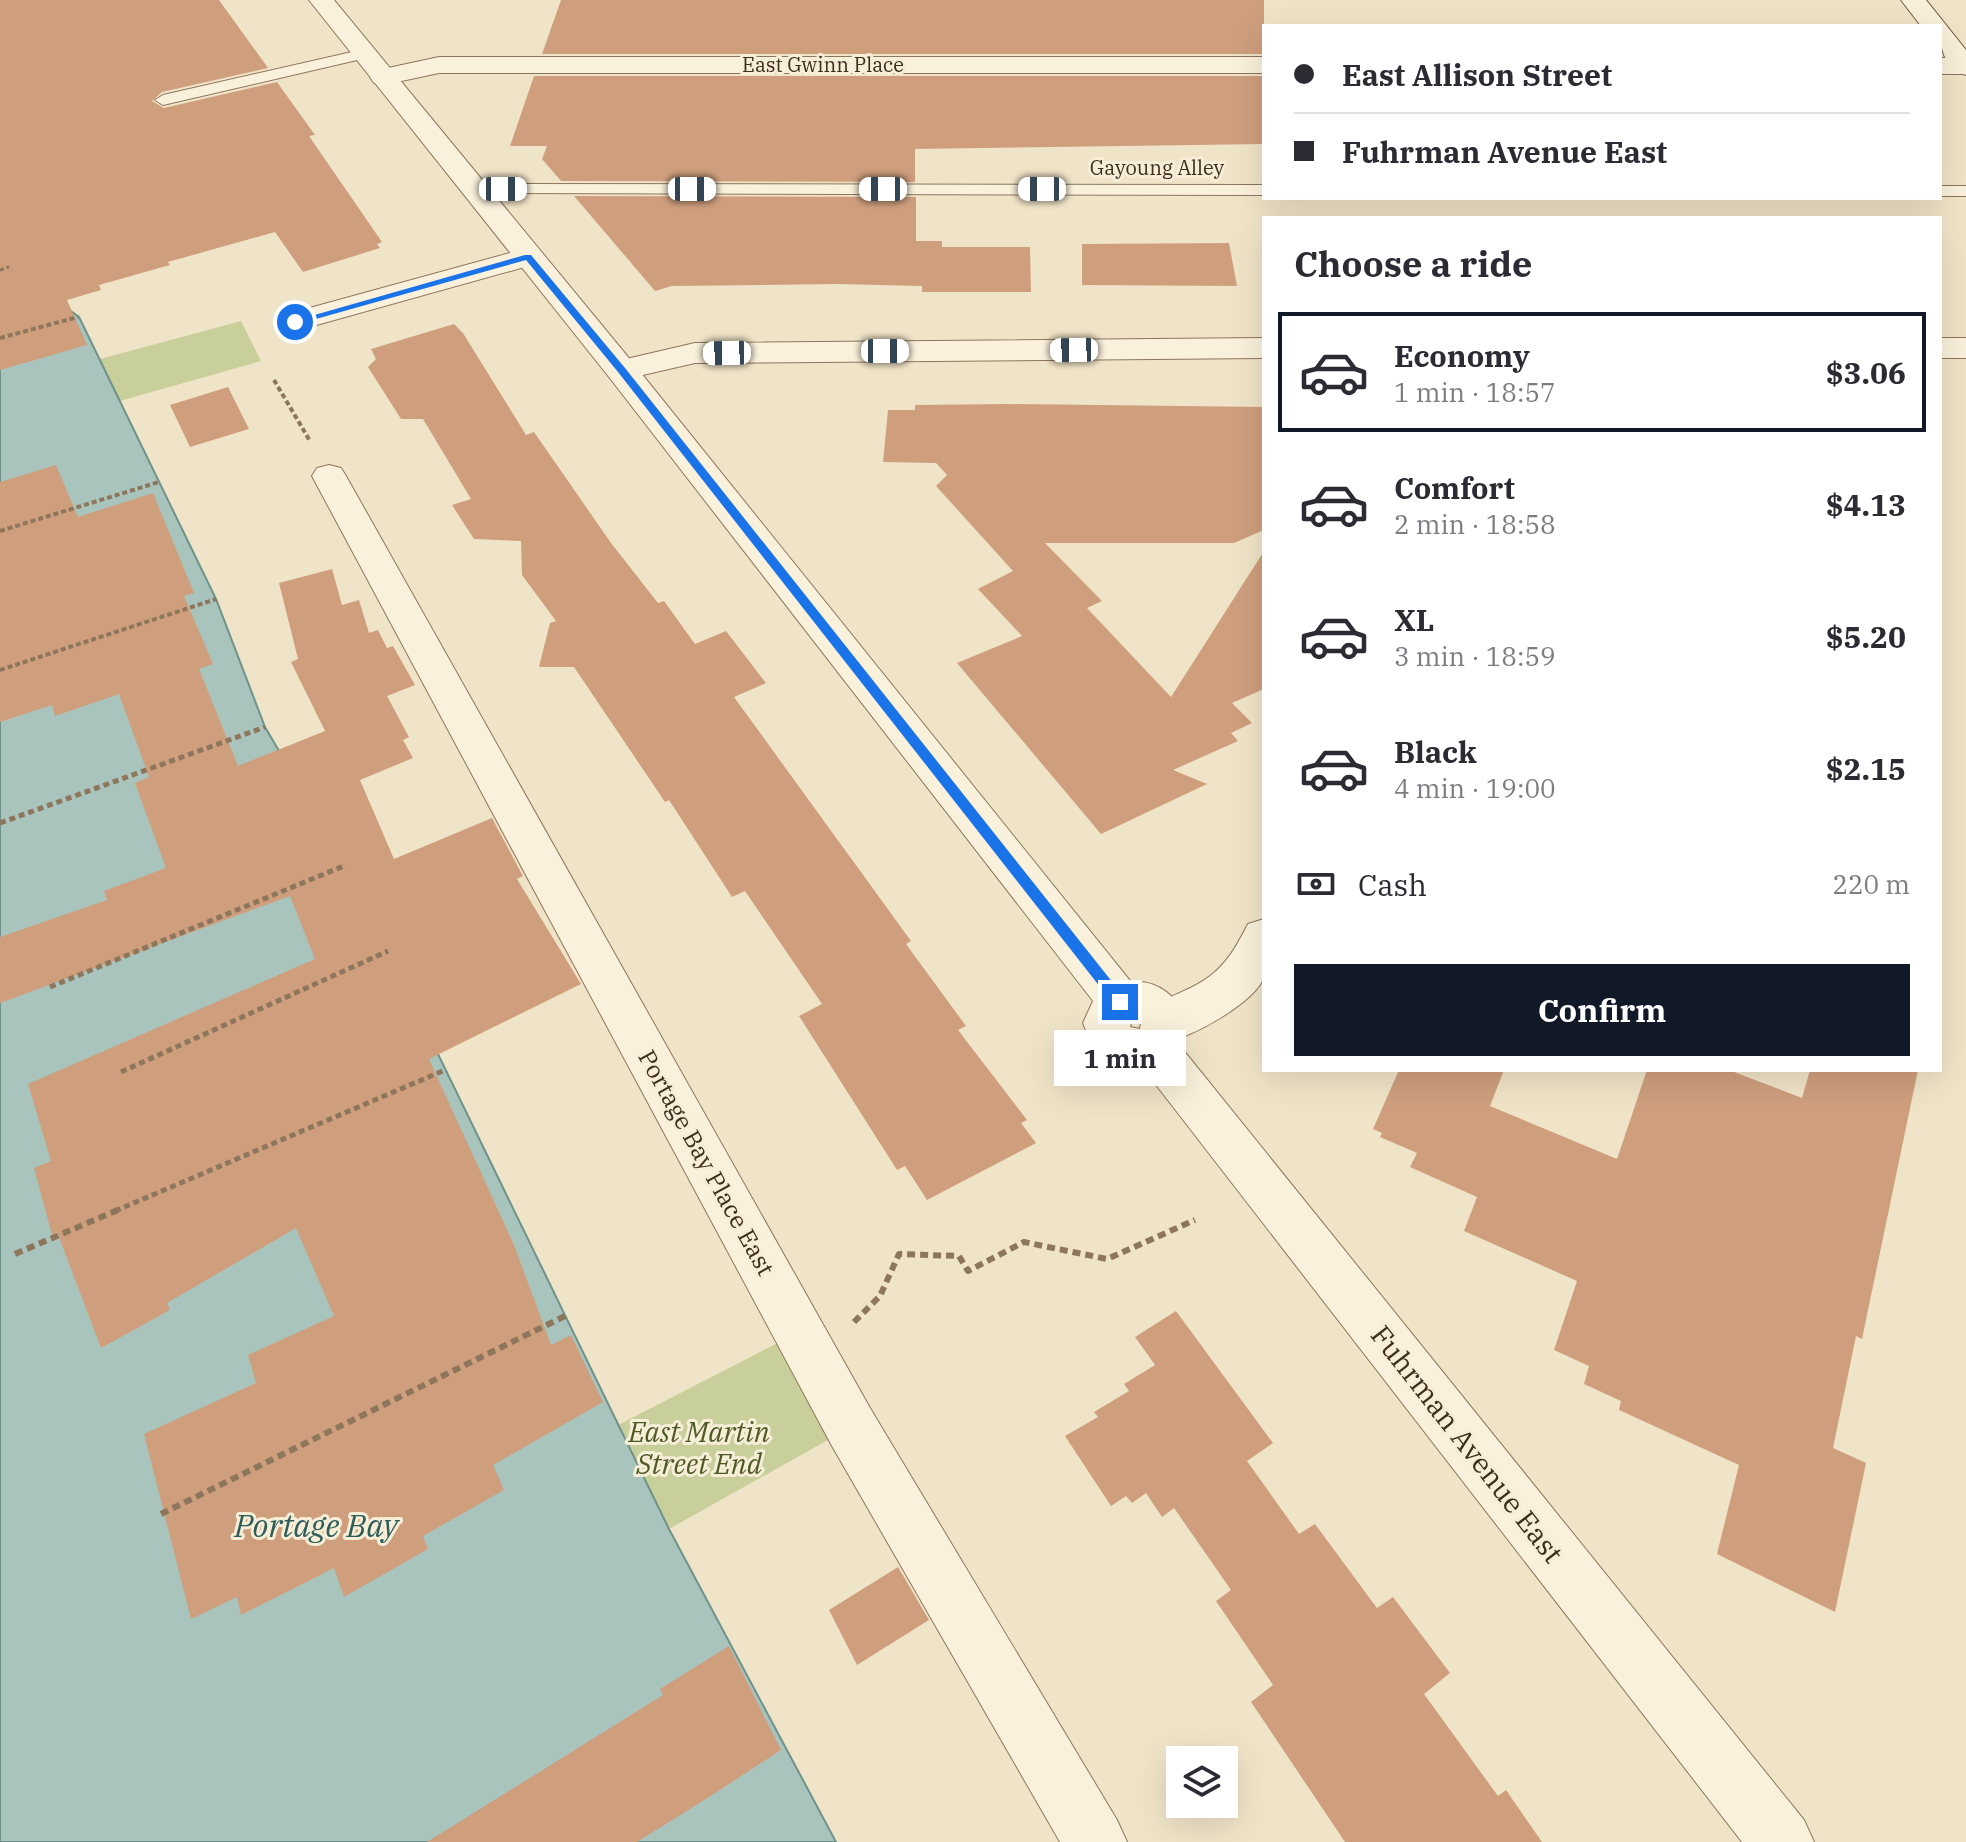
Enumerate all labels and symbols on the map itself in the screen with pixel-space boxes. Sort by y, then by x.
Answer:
street label: East Gwinn Place [742,51,904,78]
street label: Gayoung Alley [1090,154,1225,181]
car [479,177,527,201]
car [668,177,716,201]
car [859,177,907,201]
car [1018,177,1066,201]
route start [277,304,313,340]
car [1050,338,1098,362]
car [861,339,909,363]
car [703,341,751,365]
route end [1102,984,1138,1020]
callout: 1 min [1054,1030,1186,1086]
street label: Portage Bay Place East [631,1044,782,1281]
street label: Fuhrman Avenue East [1363,1317,1572,1570]
park label: East Martin Street End [627,1413,770,1482]
water label: Portage Bay [233,1504,400,1546]

